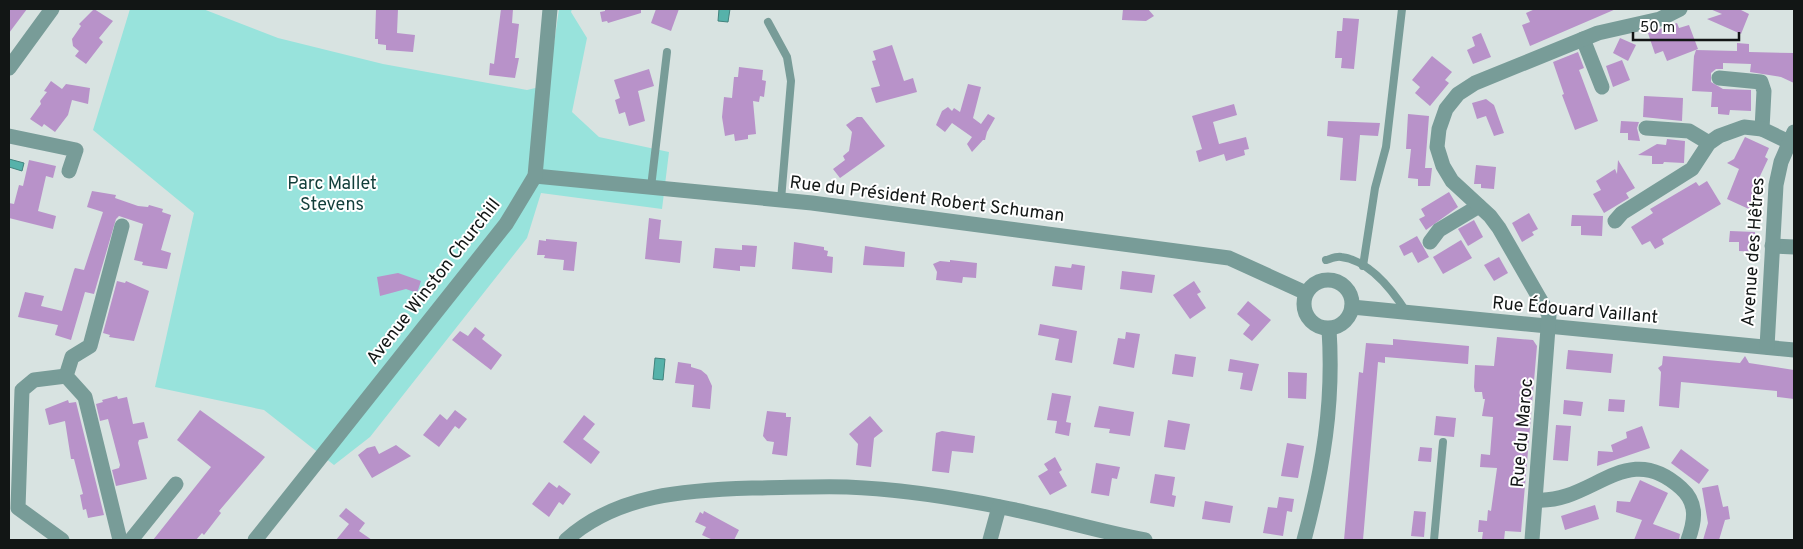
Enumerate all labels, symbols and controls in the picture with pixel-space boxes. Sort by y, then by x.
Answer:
scale bar [1633,10,1739,42]
text: 50 m [1640,19,1675,38]
street label: Rue du Président Robert Schuman [788,172,1066,228]
park label: Parc Mallet Stevens [287,173,377,217]
street label: Avenue des Hêtres [1737,177,1771,327]
street label: Avenue Winston Churchill [362,194,506,370]
street label: Rue Édouard Vaillant [1491,290,1659,330]
street label: Rue du Maroc [1507,377,1539,489]

